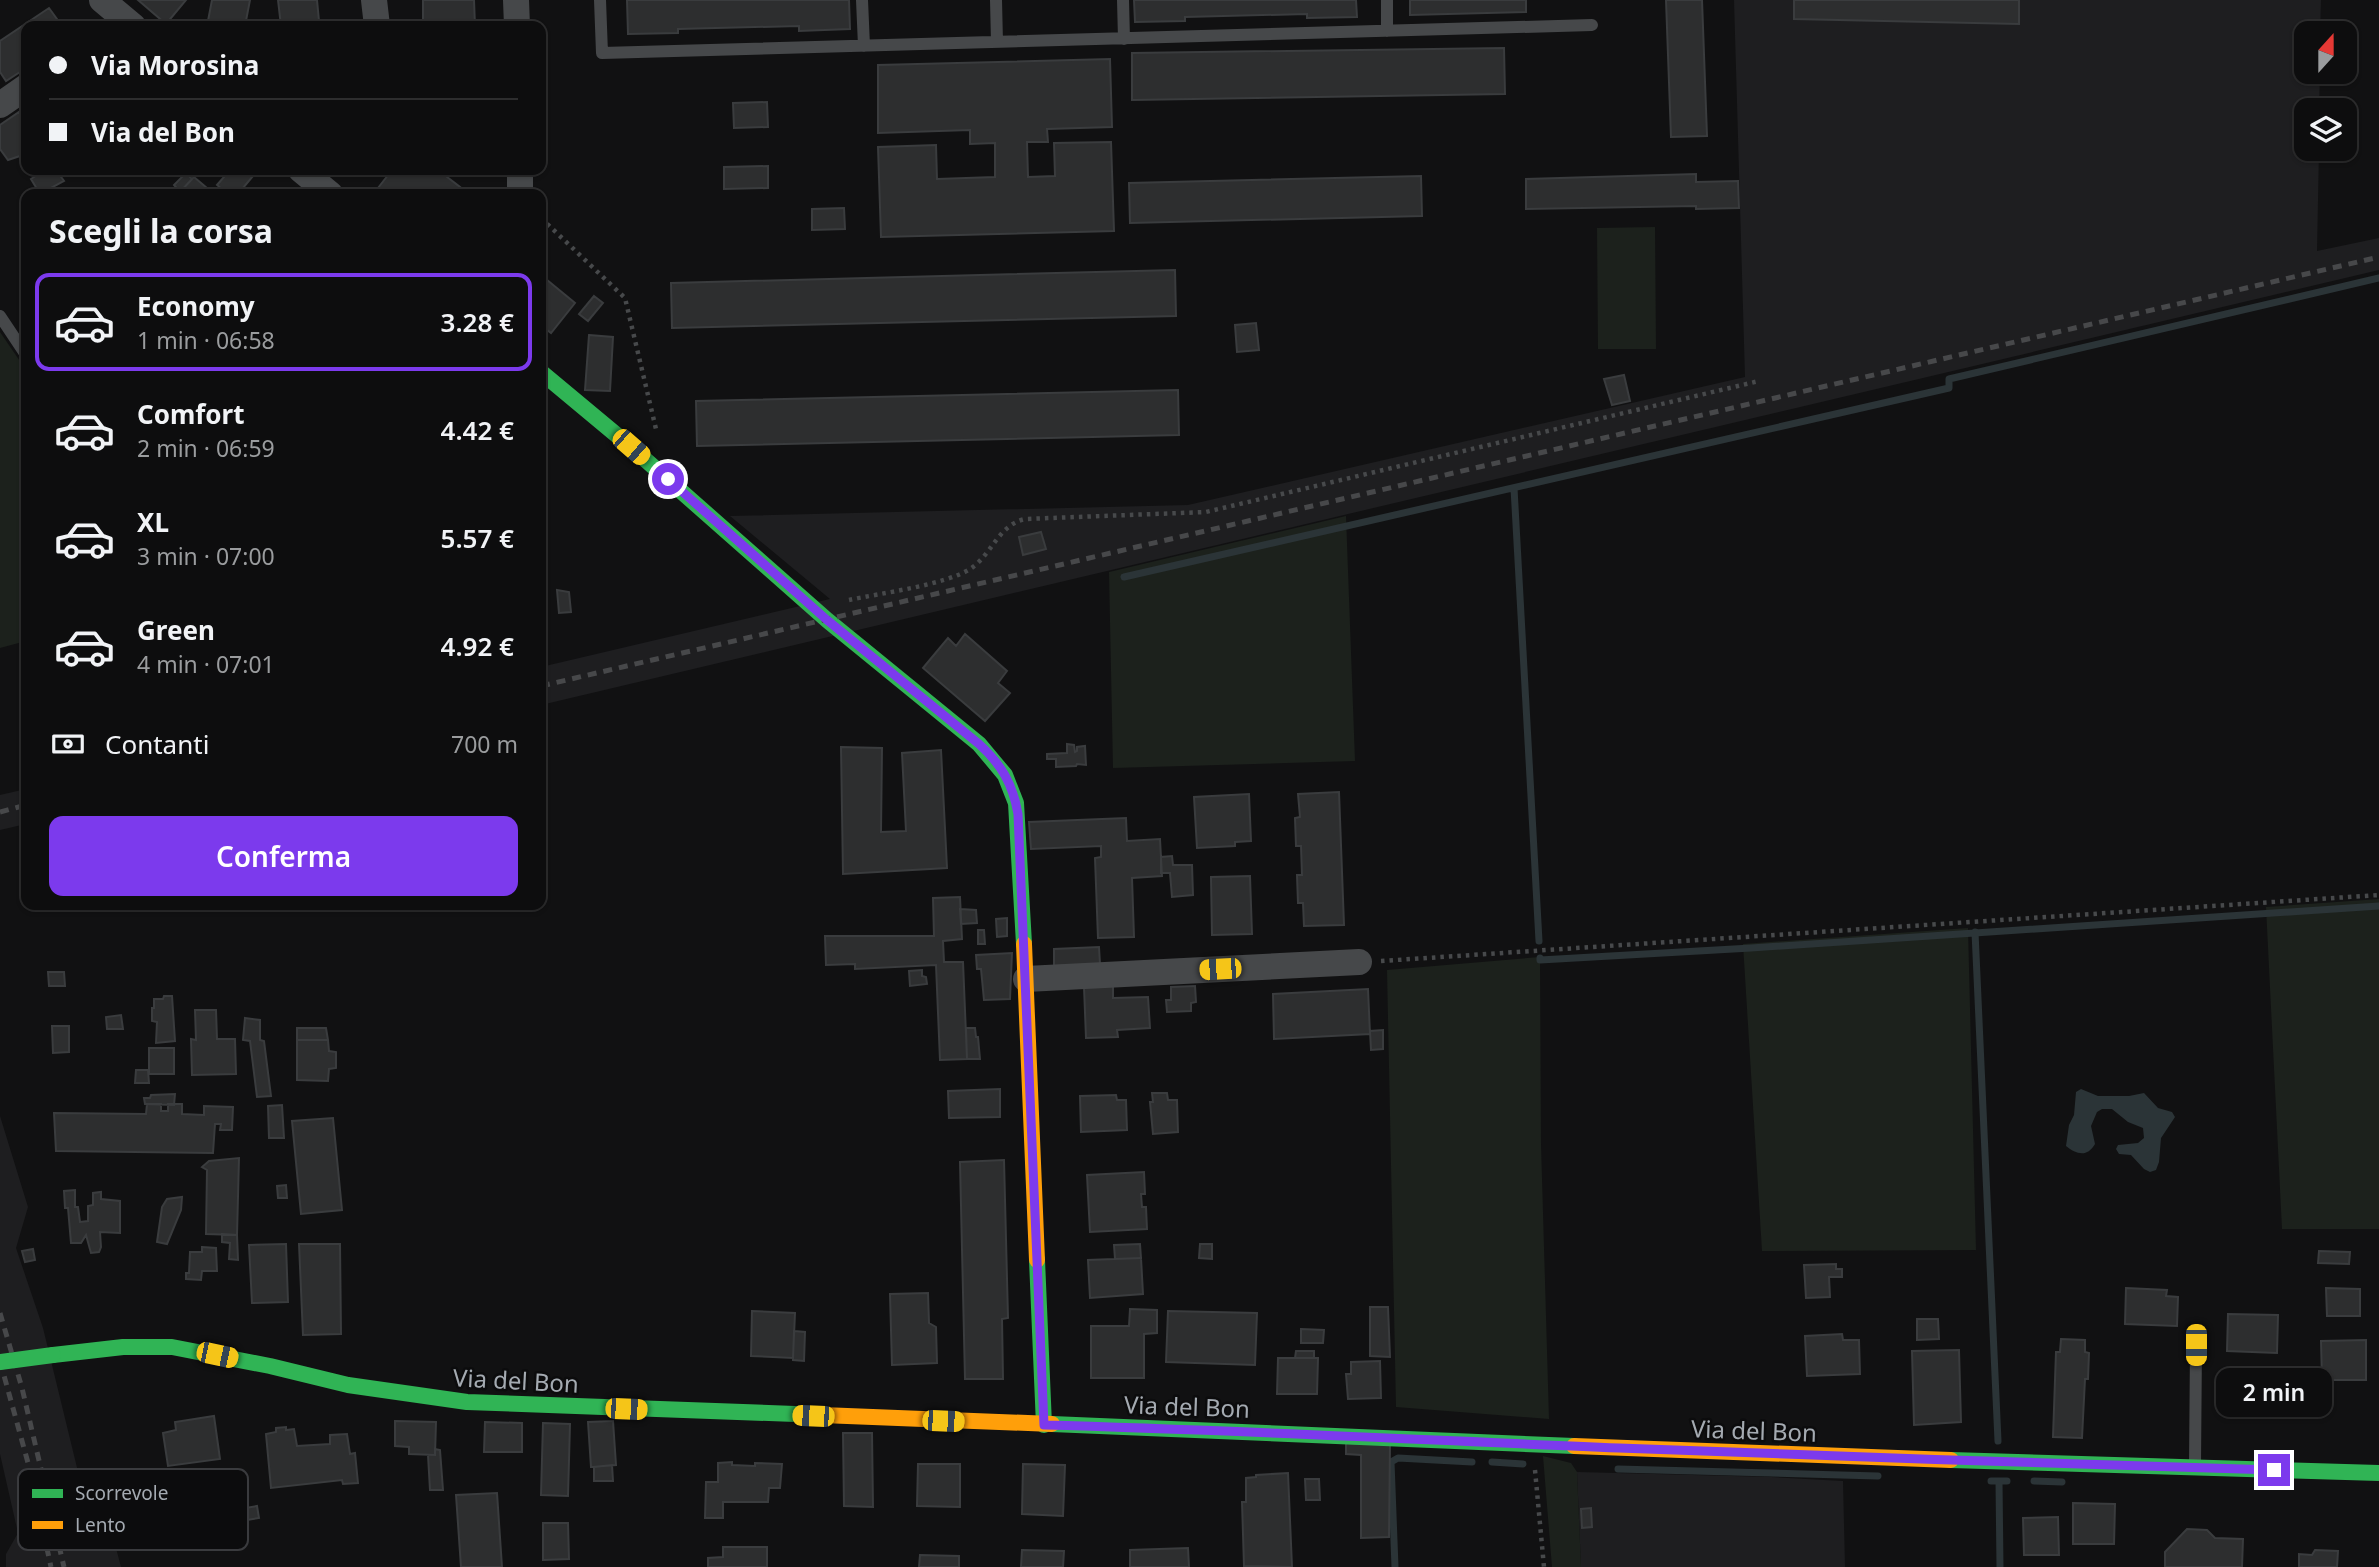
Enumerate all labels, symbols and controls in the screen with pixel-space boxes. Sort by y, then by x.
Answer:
north arrow [2294,21,2357,84]
map controls [2294,21,2357,161]
text: Via Morosina [91,47,259,83]
button: layers [2294,98,2357,161]
text: Via del Bon [91,114,235,150]
text: Scegli la corsa [49,209,273,252]
text: Economy [137,288,255,324]
icon: car [53,291,116,354]
text: 3.28 € [441,304,514,340]
text: 1 min · 06:58 [137,324,275,356]
text: Comfort [137,396,245,432]
icon: car [53,399,116,462]
text: 4.42 € [441,412,514,448]
car [609,425,654,469]
text: 2 min · 06:59 [137,432,275,464]
route start [652,463,684,495]
text: XL [137,504,169,540]
icon: car [53,507,116,570]
text: 5.57 € [441,520,514,556]
text: 3 min · 07:00 [137,540,275,572]
text: Green [137,612,215,648]
icon: car [53,615,116,678]
text: 4.92 € [441,628,514,664]
text: 4 min · 07:01 [137,648,275,680]
icon: cash [49,725,87,763]
text: Contanti [105,726,209,762]
text: 700 m [451,728,518,760]
button: Conferma [49,816,518,896]
car [1199,957,1242,981]
car [2186,1324,2207,1366]
car [195,1340,240,1370]
street label: Via del Bon [452,1360,580,1400]
callout: 2 min [2216,1368,2332,1418]
text: 2 min [2243,1376,2305,1408]
street label: Via del Bon [1123,1387,1251,1425]
car [605,1398,648,1420]
car [792,1405,835,1427]
car [922,1410,965,1432]
street label: Via del Bon [1690,1411,1818,1449]
route end [2258,1454,2290,1486]
legend [18,1469,248,1550]
text: Scorrevole [75,1480,168,1506]
text: Lento [75,1512,126,1538]

